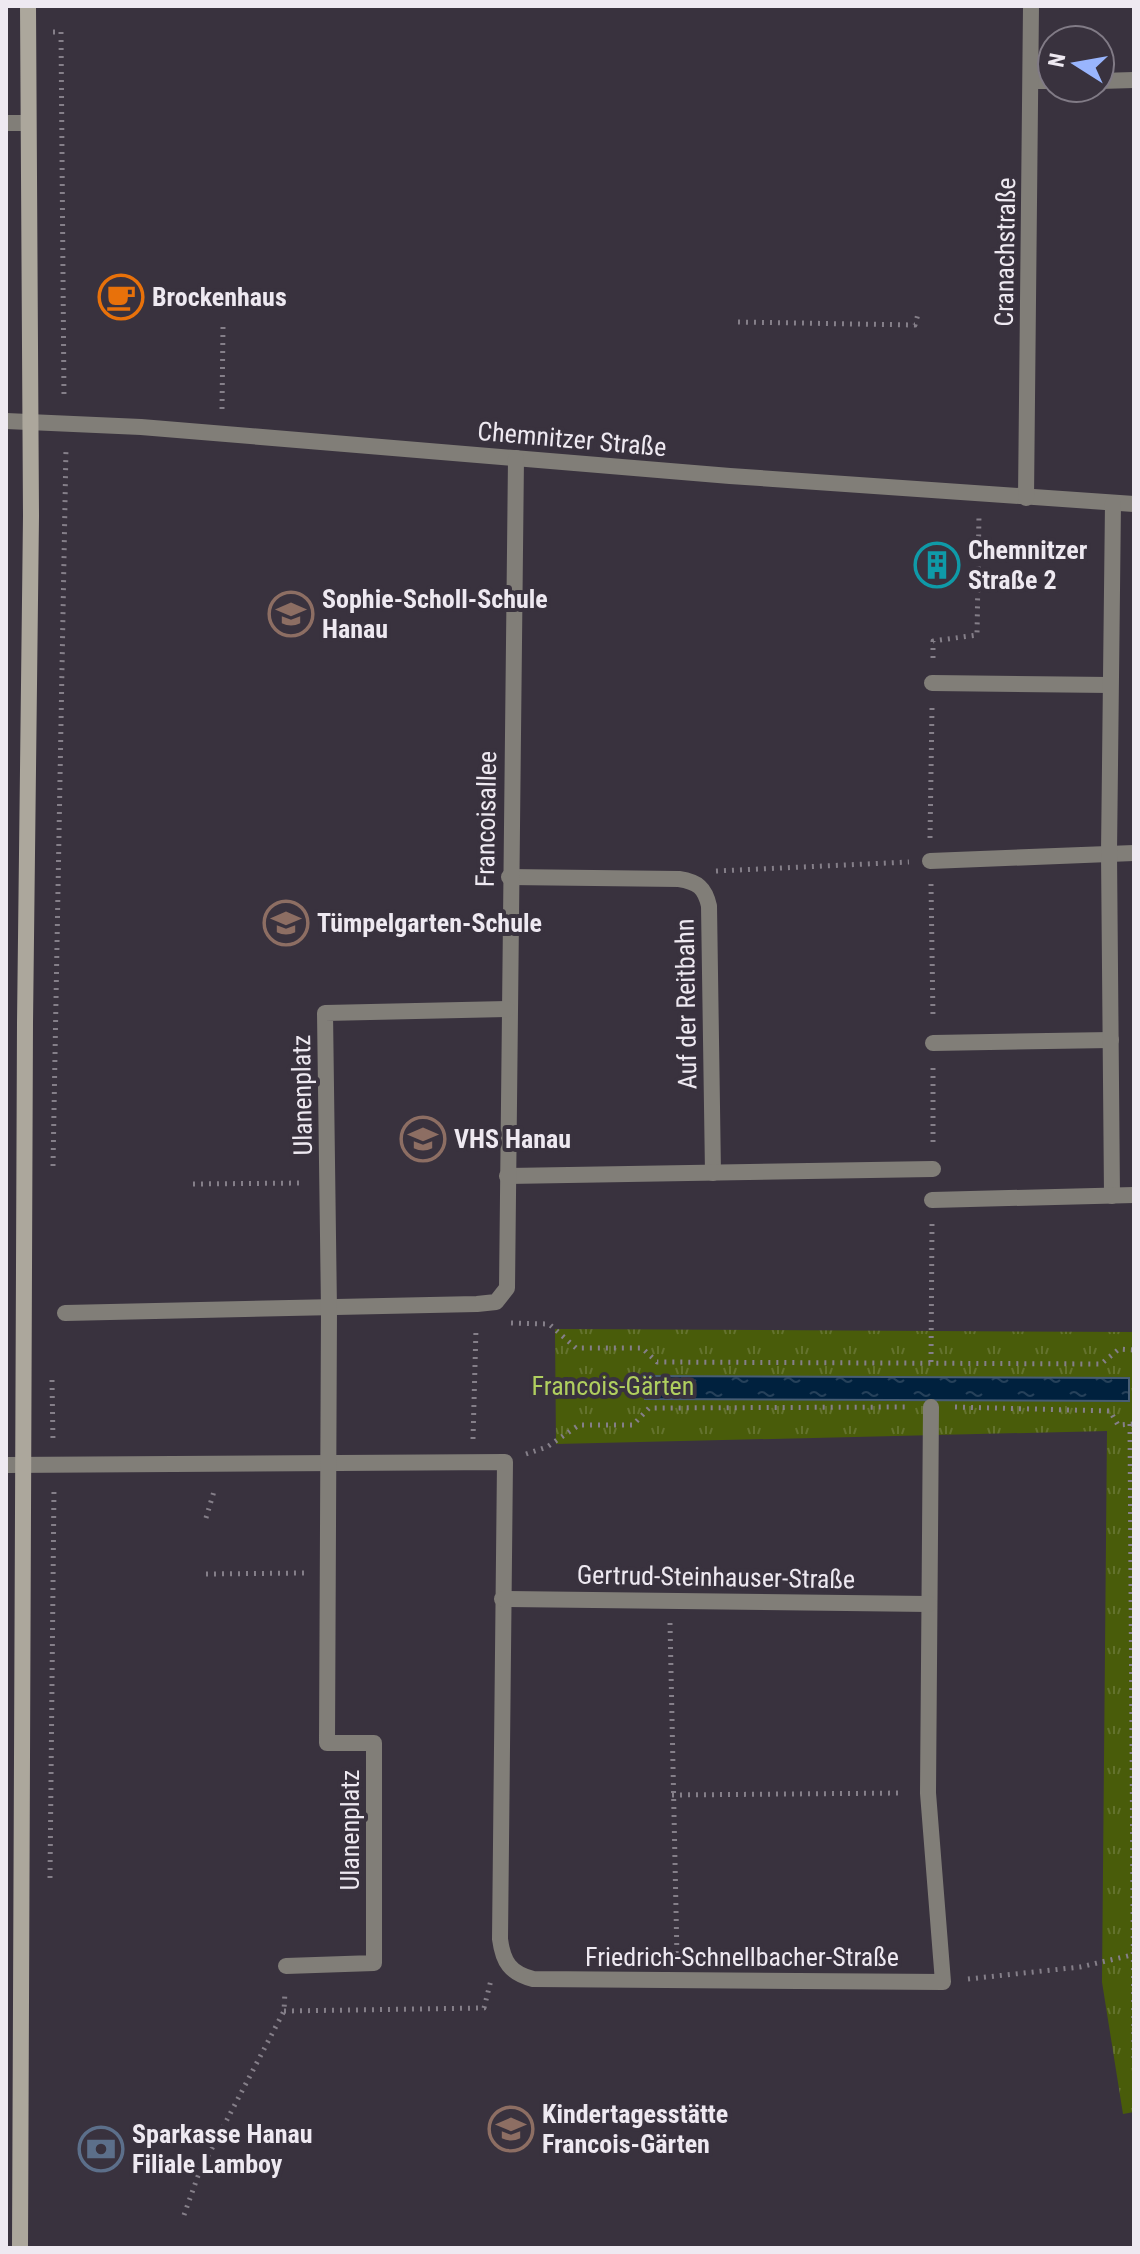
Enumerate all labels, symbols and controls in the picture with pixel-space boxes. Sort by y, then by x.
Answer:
north arrow [1036,24,1116,104]
text: N [1043,51,1070,69]
street label: Cranachstraße [989,177,1021,327]
cafe icon: Brockenhaus [97,273,145,321]
place label: Brockenhaus [152,282,287,312]
street label: Chemnitzer Straße [476,416,668,462]
place label: Chemnitzer Straße 2 [968,535,1088,595]
building icon: Chemnitzer Straße 2 [913,541,961,589]
place label: Sophie-Scholl-Schule Hanau [322,584,548,644]
school or university icon: Sophie-Scholl-Schule Hanau [267,590,315,638]
street label: Francoisallee [470,751,502,887]
school or university icon: Tümpelgarten-Schule [262,899,310,947]
place label: Tümpelgarten-Schule [317,908,542,938]
street label: Auf der Reitbahn [670,918,702,1090]
street label: Ulanenplatz [286,1034,318,1156]
school or university icon: VHS Hanau [399,1115,447,1163]
place label: VHS Hanau [454,1124,571,1154]
park label: Francois-Gärten [532,1371,694,1401]
street label: Gertrud-Steinhauser-Straße [577,1560,855,1594]
street label: Ulanenplatz [335,1770,365,1890]
street label: Friedrich-Schnellbacher-Straße [585,1942,899,1972]
place label: Kindertagesstätte Francois-Gärten [542,2099,728,2159]
school or university icon: Kindertagesstätte Francois-Gärten [487,2105,535,2153]
place label: Sparkasse Hanau Filiale Lamboy [132,2119,313,2179]
bank icon: Sparkasse Hanau Filiale Lamboy [77,2125,125,2173]

